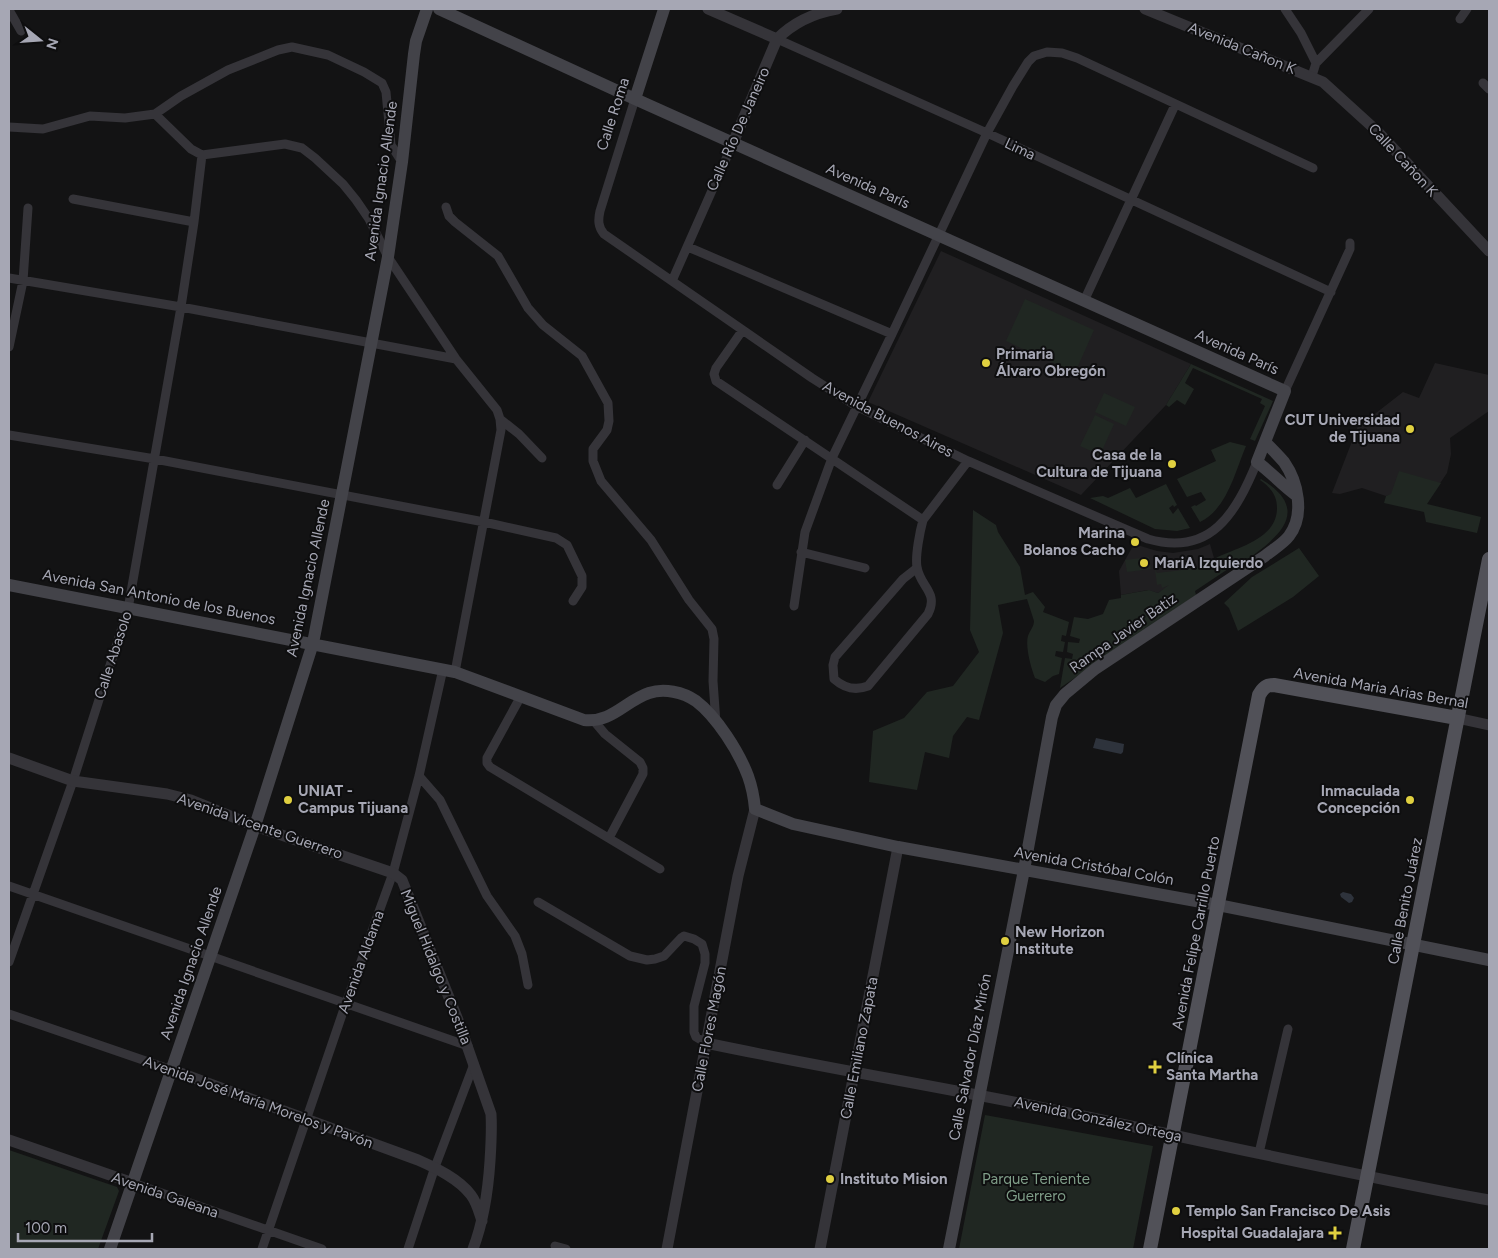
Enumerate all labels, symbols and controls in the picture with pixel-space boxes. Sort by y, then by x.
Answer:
north arrow [15,15,65,65]
street label: Avenida Cañon K [1186,18,1299,78]
text: N [42,36,62,51]
street label: Calle Río De Janeiro [703,64,774,194]
street label: Calle Roma [593,75,633,153]
street label: Avenida Ignacio Allende [361,100,401,262]
street label: Calle Cañon K [1364,120,1442,201]
street label: Lima [1002,134,1038,164]
street label: Avenida París [823,160,913,212]
street label: Avenida París [1192,326,1282,378]
place label: Primaria Álvaro Obregón [996,345,1105,380]
marker: Primaria Álvaro Obregón [980,357,992,369]
street label: Avenida Buenos Aires [820,377,956,461]
place label: CUT Universidad de Tijuana [1285,411,1400,446]
marker: CUT Universidad de Tijuana [1404,423,1416,435]
place label: Casa de la Cultura de Tijuana [1036,446,1162,481]
marker: Casa de la Cultura de Tijuana [1166,458,1178,470]
street label: Avenida Ignacio Allende [282,497,334,659]
place label: Marina Bolanos Cacho [1023,524,1125,559]
marker: Marina Bolanos Cacho [1129,536,1141,548]
place label: MariA Izquierdo [1154,554,1263,572]
marker: MariA Izquierdo [1138,557,1150,569]
street label: Avenida San Antonio de los Buenos [41,566,277,628]
street label: Rampa Javier Batiz [1066,589,1180,677]
street label: Calle Abasolo [90,609,136,701]
street label: Avenida Maria Arias Bernal [1292,664,1470,712]
place label: UNIAT - Campus Tijuana [298,782,408,817]
place label: Inmaculada Concepción [1317,782,1400,817]
street label: Avenida Vicente Guerrero [175,789,345,863]
marker: UNIAT - Campus Tijuana [282,794,294,806]
marker: Inmaculada Concepción [1404,794,1416,806]
street label: Avenida Felipe Carrillo Puerto [1168,834,1224,1032]
street label: Calle Benito Juárez [1384,836,1426,966]
street label: Avenida Cristóbal Colón [1013,843,1175,889]
street label: Avenida Ignacio Allende [156,884,226,1042]
street label: Miguel Hidalgo y Costilla [397,887,475,1047]
street label: Avenida Aldama [334,908,388,1016]
place label: New Horizon Institute [1015,923,1105,958]
marker: New Horizon Institute [999,935,1011,947]
street label: Calle Flores Magón [688,965,730,1093]
street label: Calle Salvador Díaz Mirón [945,972,995,1142]
street label: Calle Emiliano Zapata [836,975,882,1121]
place label: Clínica Santa Martha [1166,1049,1258,1084]
street label: Avenida José María Morelos y Pavón [141,1052,375,1152]
marker: Clínica Santa Martha [1148,1060,1162,1074]
street label: Avenida González Ortega [1013,1092,1183,1146]
street label: Avenida Galeana [109,1168,221,1222]
place label: Instituto Mision [840,1170,947,1188]
park label: Parque Teniente Guerrero [982,1170,1090,1205]
marker: Instituto Mision [824,1173,836,1185]
place label: Templo San Francisco De Asis [1186,1202,1390,1220]
marker: Templo San Francisco De Asis [1170,1205,1182,1217]
scale bar [18,1210,151,1242]
text: 100 m [25,1219,67,1237]
place label: Hospital Guadalajara [1181,1224,1324,1242]
marker: Hospital Guadalajara [1328,1226,1342,1240]

